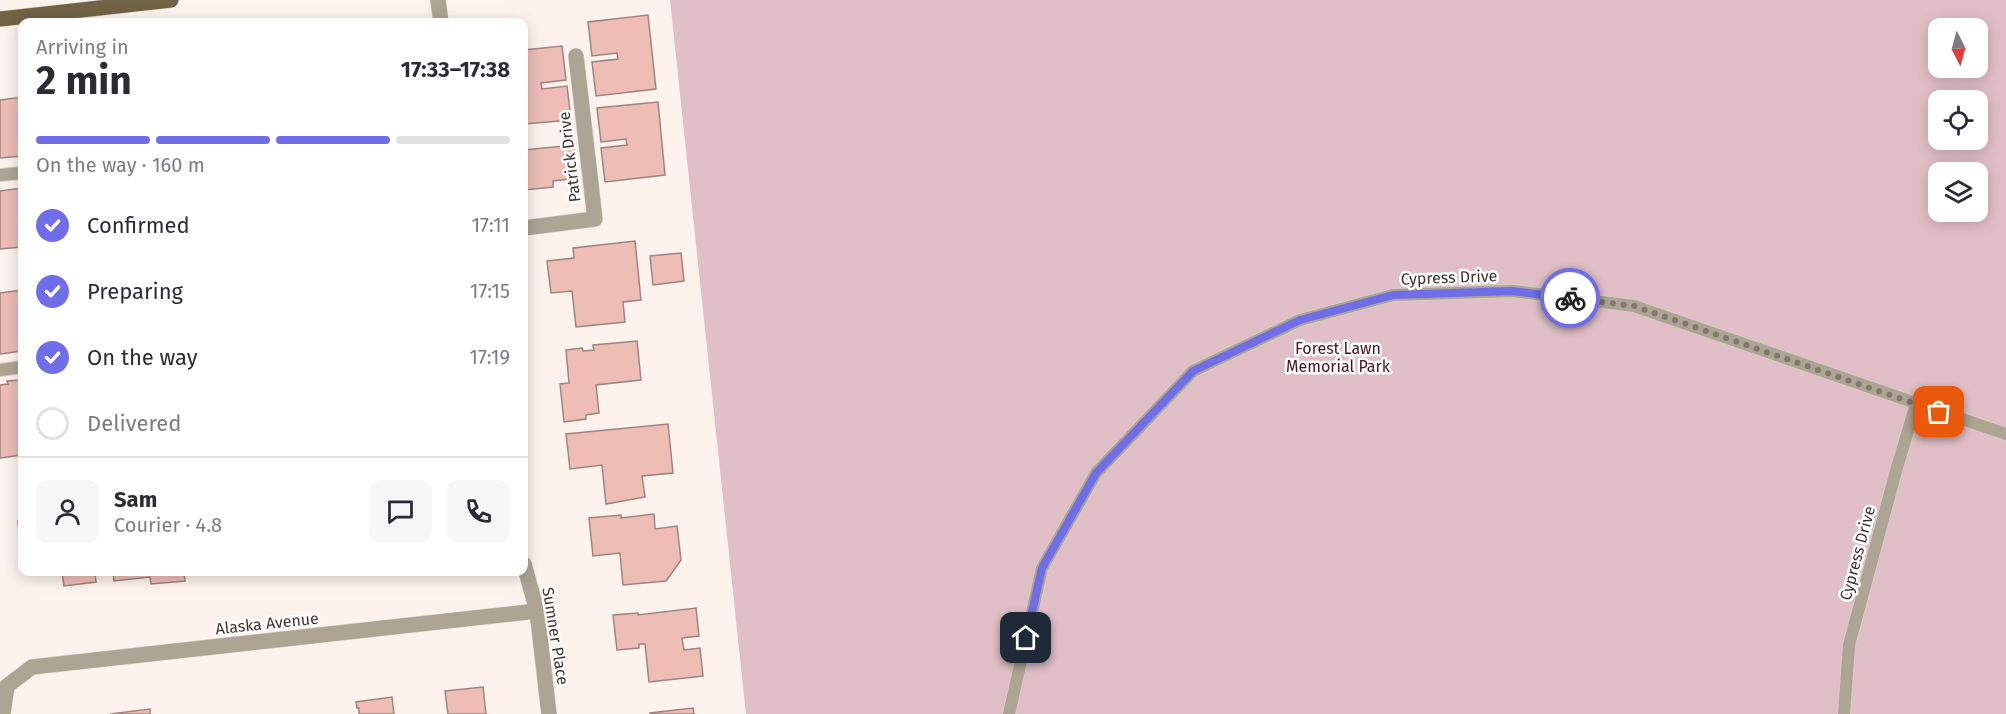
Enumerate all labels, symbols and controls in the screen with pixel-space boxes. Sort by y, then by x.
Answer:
north arrow [1928,18,1988,78]
map controls [1928,18,1988,222]
text: Arriving in [36,35,129,59]
text: 17:33–17:38 [401,56,510,83]
text: 2 min [36,58,132,104]
button: locate [1928,90,1988,150]
street label: Patrick Drive [555,111,584,203]
text: On the way · 160 m [36,153,205,177]
button: layers [1928,162,1988,222]
icon: check [36,209,69,242]
text: Confirmed [87,212,190,239]
text: 17:11 [471,213,510,237]
street label: Cypress Drive [1400,266,1498,289]
courier [1540,268,1600,328]
icon: check [36,275,69,308]
text: Preparing [87,278,183,305]
text: 17:15 [470,279,510,303]
icon: bike [1554,282,1587,315]
park label: Forest Lawn Memorial Park [1286,339,1391,376]
icon: check [36,341,69,374]
text: On the way [87,344,198,371]
text: 17:19 [469,345,510,369]
pin [1913,386,1964,437]
icon: bag [1922,395,1955,428]
text: Delivered [87,410,182,437]
button: person [36,480,99,543]
button: chat [369,480,432,543]
button: phone [447,480,510,543]
text: Sam [114,486,157,513]
street label: Cypress Drive [1836,504,1879,602]
text: Courier · 4.8 [114,513,222,537]
street label: Sumner Place [538,586,573,686]
street label: Alaska Avenue [214,609,320,638]
pin [1000,612,1051,663]
icon: home [1009,621,1042,654]

